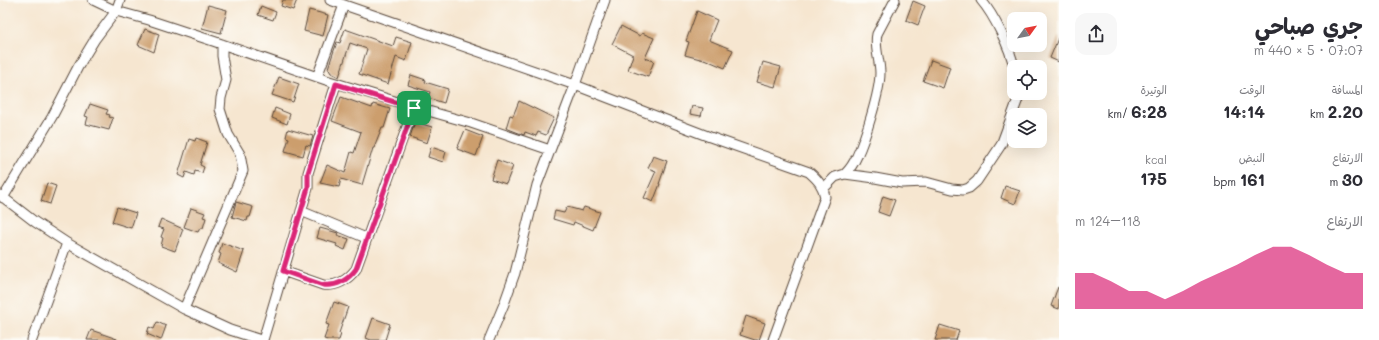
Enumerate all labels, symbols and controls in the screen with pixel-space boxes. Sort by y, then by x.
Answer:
text: جري صباحي [1255,11,1363,40]
north arrow [1007,12,1047,52]
map controls [1007,12,1047,148]
button: share [1075,13,1117,55]
text: 07:07 · 5 × 440 m [1254,41,1363,58]
button: locate [1007,60,1047,100]
text: الوتيرة [1140,82,1167,97]
text: الوقت [1239,82,1265,97]
text: المسافة [1332,82,1363,97]
pin [397,91,431,125]
icon: arrive [403,97,425,119]
text: 6:28 [1131,100,1167,122]
text: 14:14 [1223,100,1265,122]
text: 2.20 [1328,100,1363,122]
text: /km [1107,106,1131,121]
text: km [1310,106,1328,121]
button: layers [1007,108,1047,148]
text: النبض [1239,150,1265,165]
text: الارتفاع [1332,150,1363,165]
text: kcal [1145,152,1167,167]
text: 175 [1140,167,1167,189]
text: 161 [1240,168,1265,190]
text: 30 [1342,168,1363,190]
text: bpm [1214,174,1240,189]
text: m [1330,174,1342,189]
text: 118–124 m [1075,212,1140,229]
text: الارتفاع [1327,212,1363,229]

